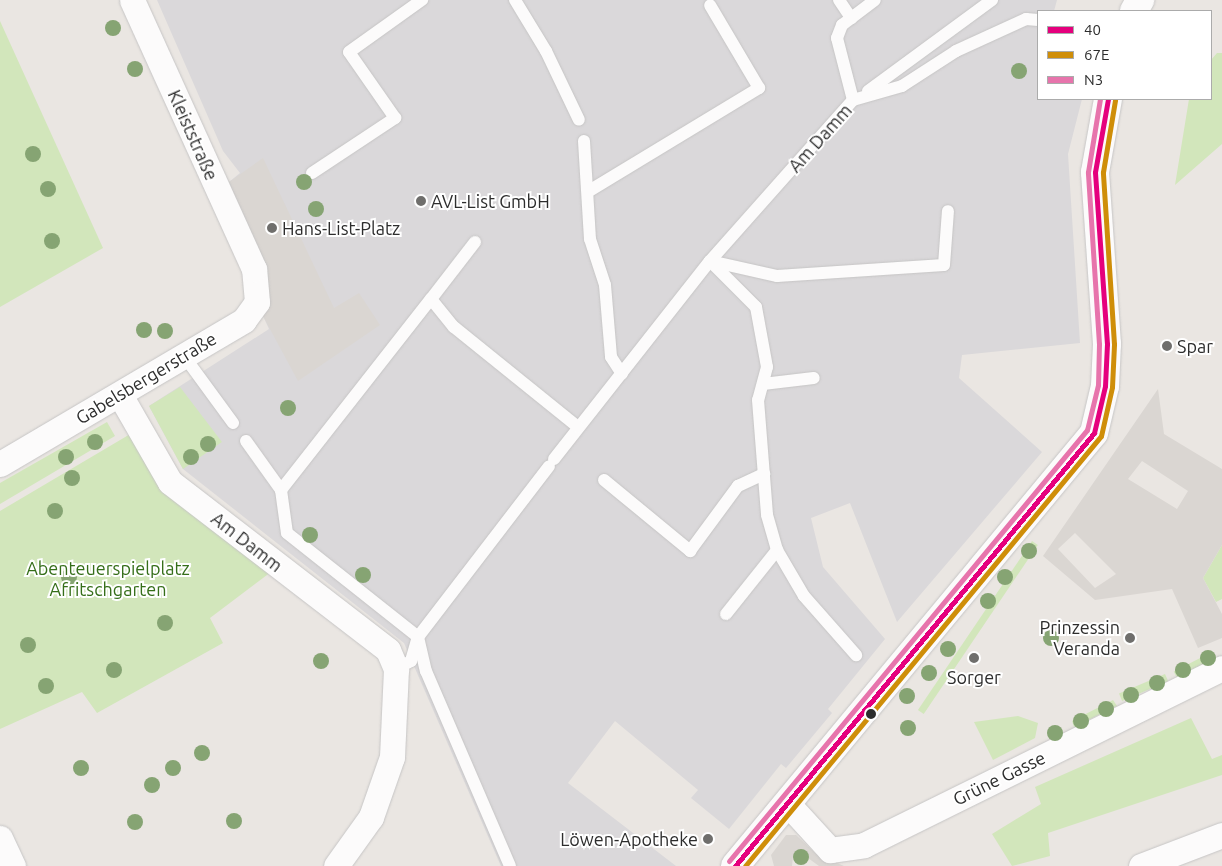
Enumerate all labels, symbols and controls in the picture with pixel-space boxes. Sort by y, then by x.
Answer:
legend [1037,10,1212,100]
text: 40 [1084,21,1101,38]
text: 67E [1084,46,1109,63]
text: N3 [1084,71,1103,88]
street label: Kleiststraße [163,86,223,184]
street label: Am Damm [784,99,856,177]
place label: AVL-List GmbH [431,190,550,212]
marker: AVL-List GmbH [415,195,427,207]
place label: Hans-List-Platz [282,217,400,239]
marker: Hans-List-Platz [266,222,278,234]
street label: Gabelsbergerstraße [72,327,220,429]
place label: Spar [1177,335,1213,357]
marker: Spar [1161,340,1173,352]
street label: Am Damm [207,508,287,576]
park label: Abenteuerspielplatz Afritschgarten [26,558,190,600]
place label: Prinzessin Veranda [1039,617,1120,660]
marker: Prinzessin Veranda [1124,632,1136,644]
marker: Sorger [968,652,980,664]
place label: Sorger [947,666,1001,688]
unlabelled marker [866,709,876,719]
street label: Grüne Gasse [949,746,1049,810]
place label: Löwen-Apotheke [560,828,698,850]
marker: Löwen-Apotheke [702,833,714,845]

